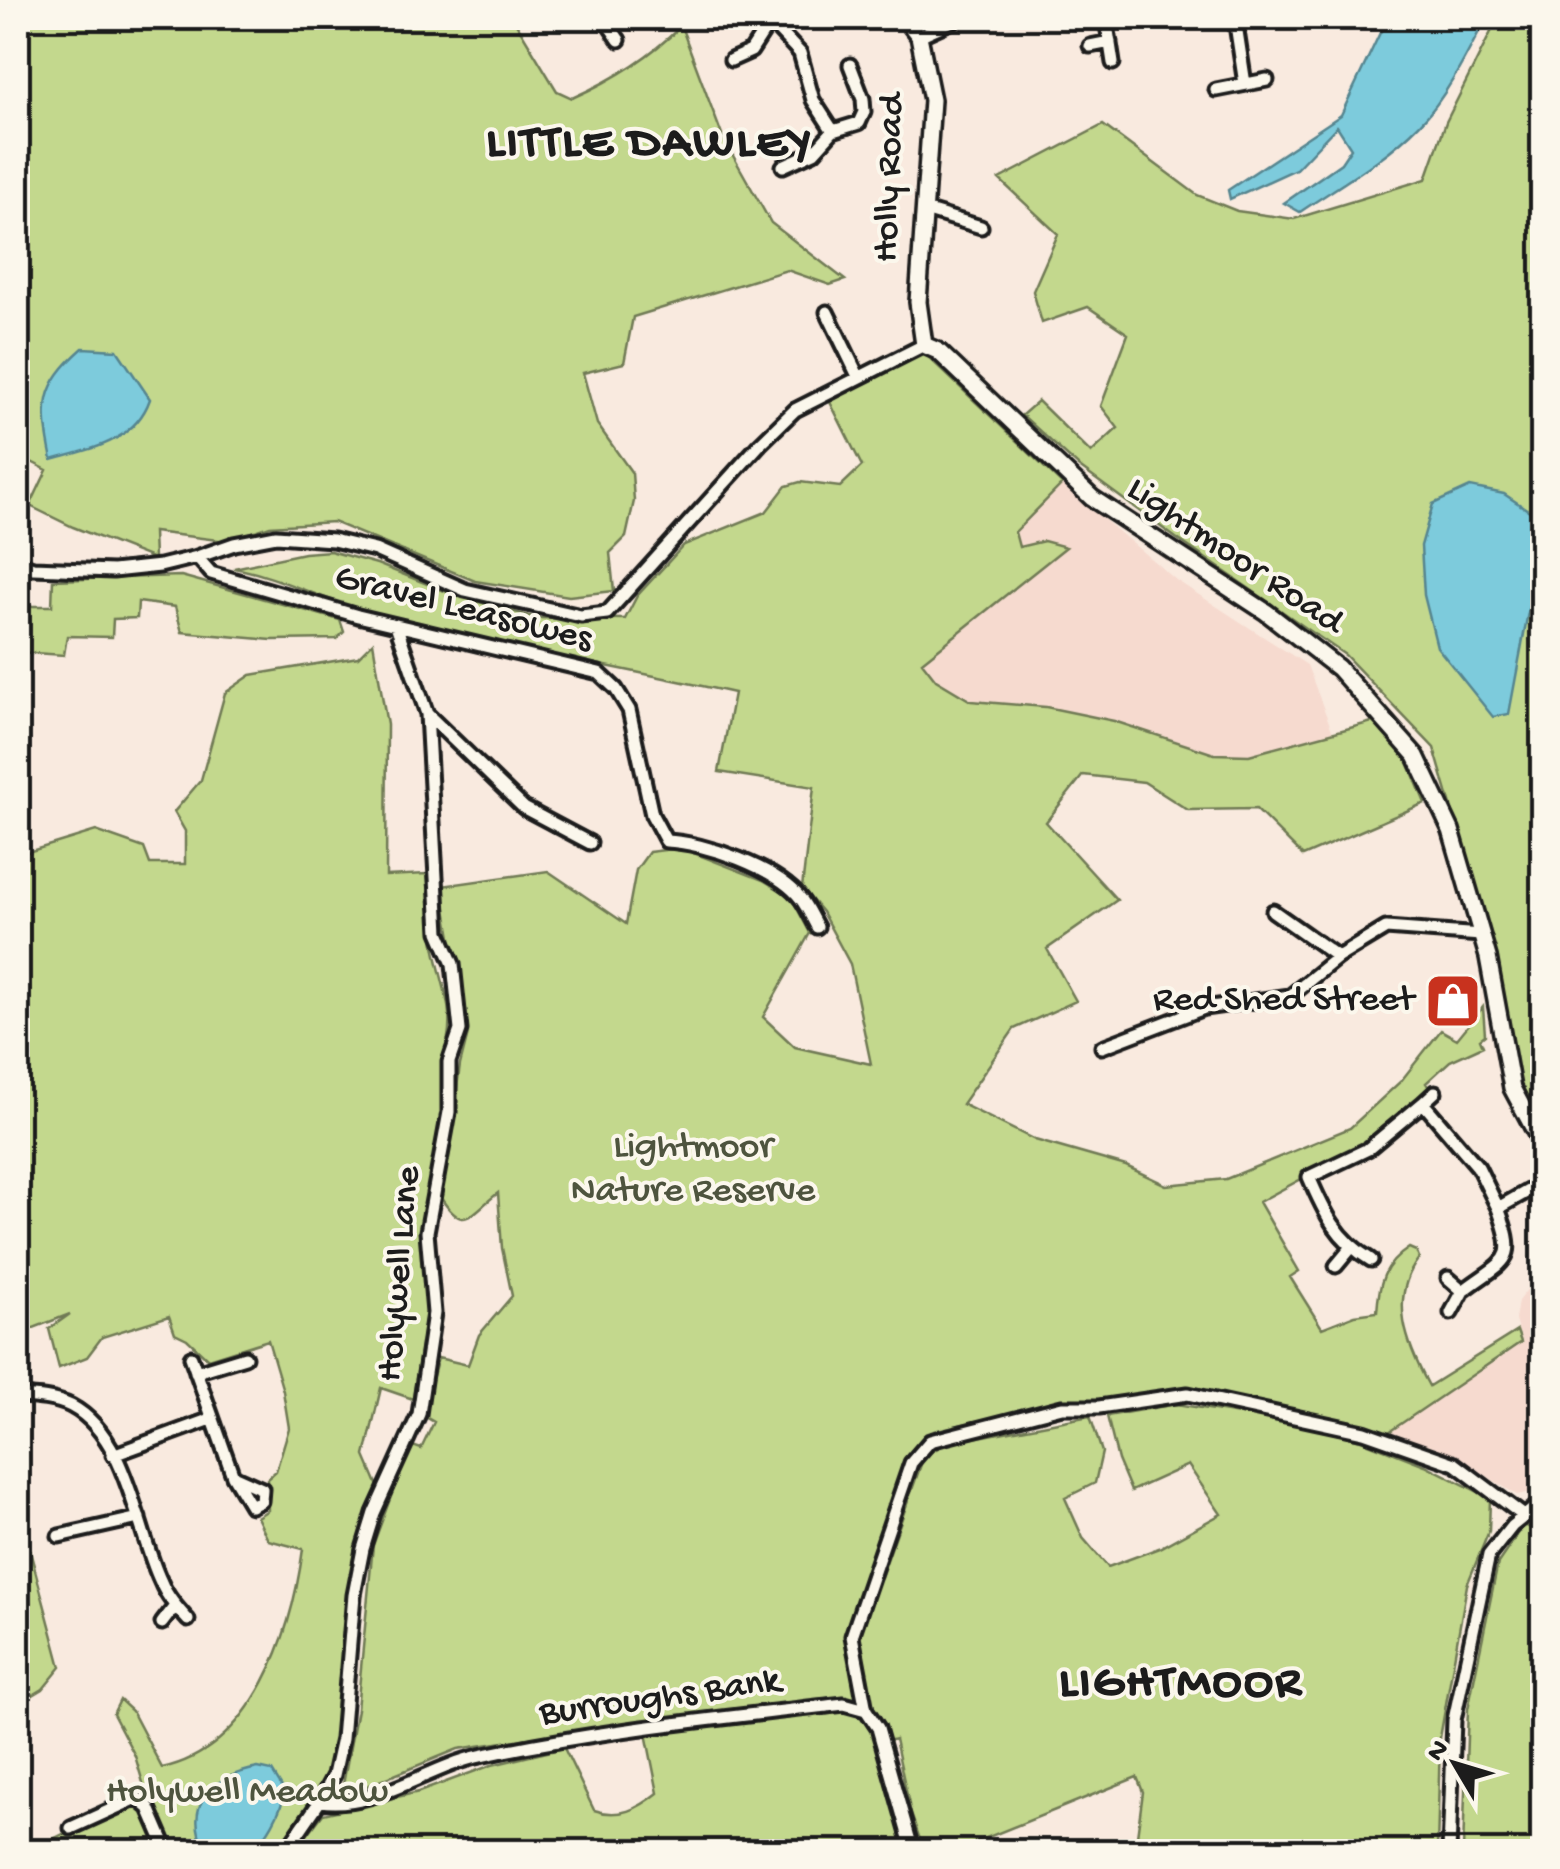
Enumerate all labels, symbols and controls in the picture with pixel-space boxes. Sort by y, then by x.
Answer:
street label: Holly Road [866,90,916,263]
district label: LITTLE DAWLEY [486,117,814,174]
street label: Lightmoor Road [1117,468,1353,647]
street label: Gravel Leasowes [330,557,597,663]
shop icon: Red Shed Street [1423,971,1483,1031]
place label: Red Shed Street [1153,979,1417,1023]
park label: Lightmoor Nature Reserve [571,1126,816,1214]
street label: Holywell Lane [370,1164,432,1383]
district label: LIGHTMOOR [1059,1657,1303,1714]
street label: Burroughs Bank [536,1660,786,1738]
north arrow [1405,1714,1505,1814]
text: N [1420,1734,1457,1769]
park label: Holywell Meadow [106,1771,388,1815]

